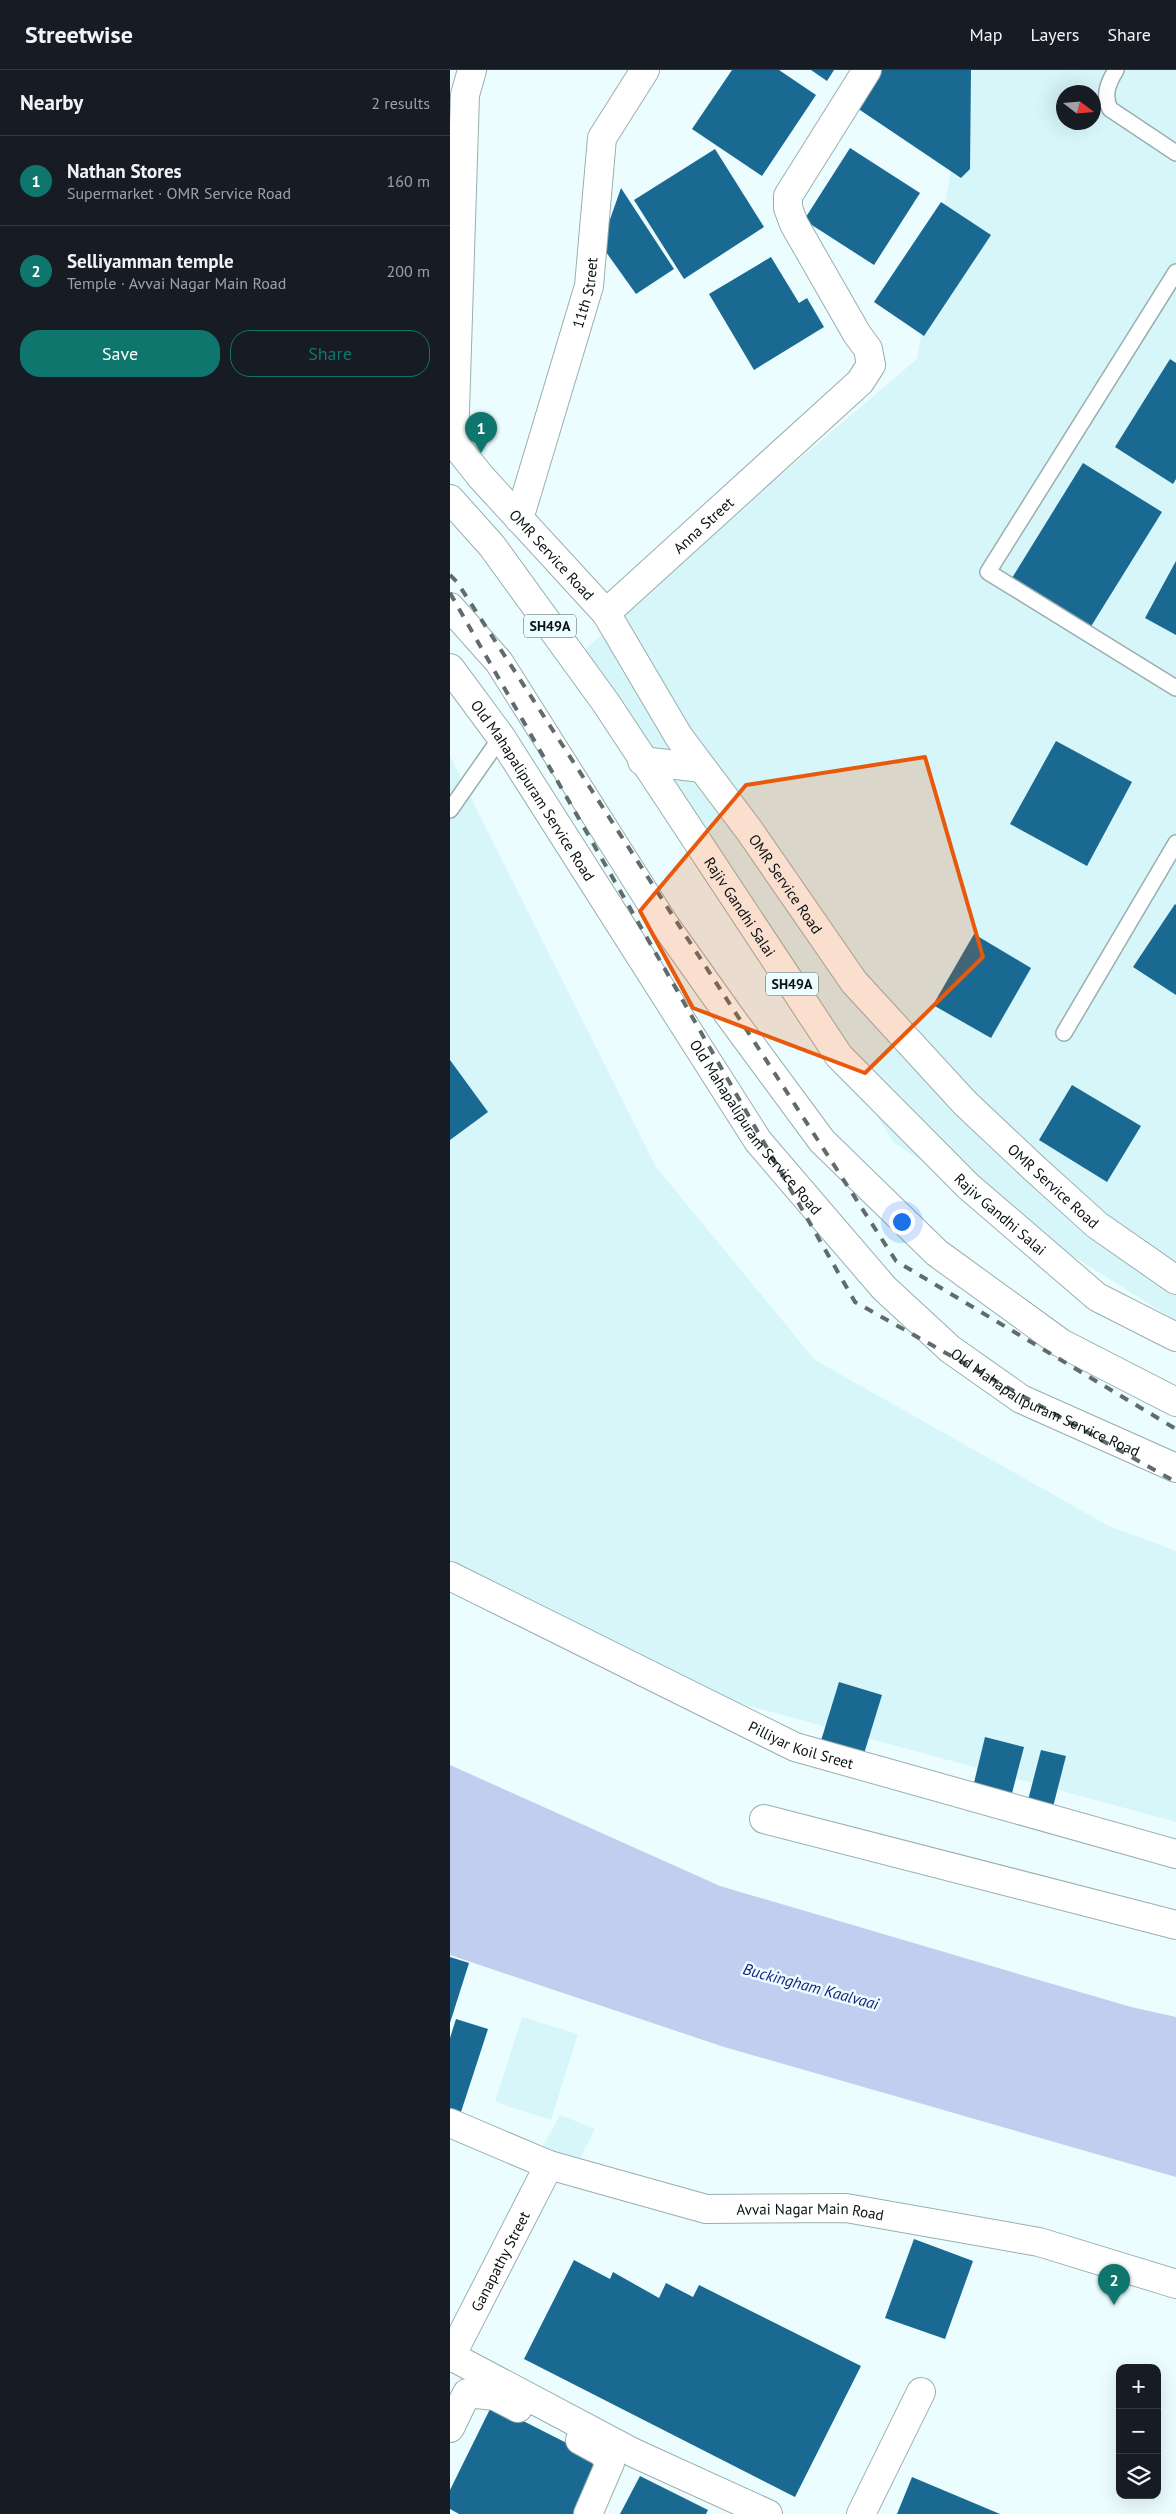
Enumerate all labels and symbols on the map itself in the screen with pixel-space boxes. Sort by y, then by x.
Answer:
north arrow [1056,85,1101,130]
street label: 11th Street [567,257,601,330]
pin: 1 [465,412,497,453]
street label: Anna Street [669,493,737,557]
street label: OMR Service Road [506,505,599,604]
road number: SH49A [524,614,576,638]
street label: Old Mahapalipuram Service Road [467,696,599,884]
street label: OMR Service Road [745,830,827,937]
street label: Rajiv Gandhi Salai [701,853,780,960]
road number: SH49A [766,972,818,996]
street label: Old Mahapalipuram Service Road [686,1036,826,1218]
street label: OMR Service Road [1004,1139,1103,1232]
street label: Rajiv Gandhi Salai [951,1169,1050,1259]
your location [889,1209,915,1235]
street label: Old Mahapalipuram Service Road [947,1343,1143,1460]
street label: Pilliyar Koil Sreet [745,1716,856,1772]
water label: Buckingham Kaalvaai [741,1958,882,2014]
street label: Avvai Nagar Main Road [736,2198,885,2224]
street label: Ganapathy Street [466,2208,533,2314]
pin: 2 [1098,2264,1130,2305]

